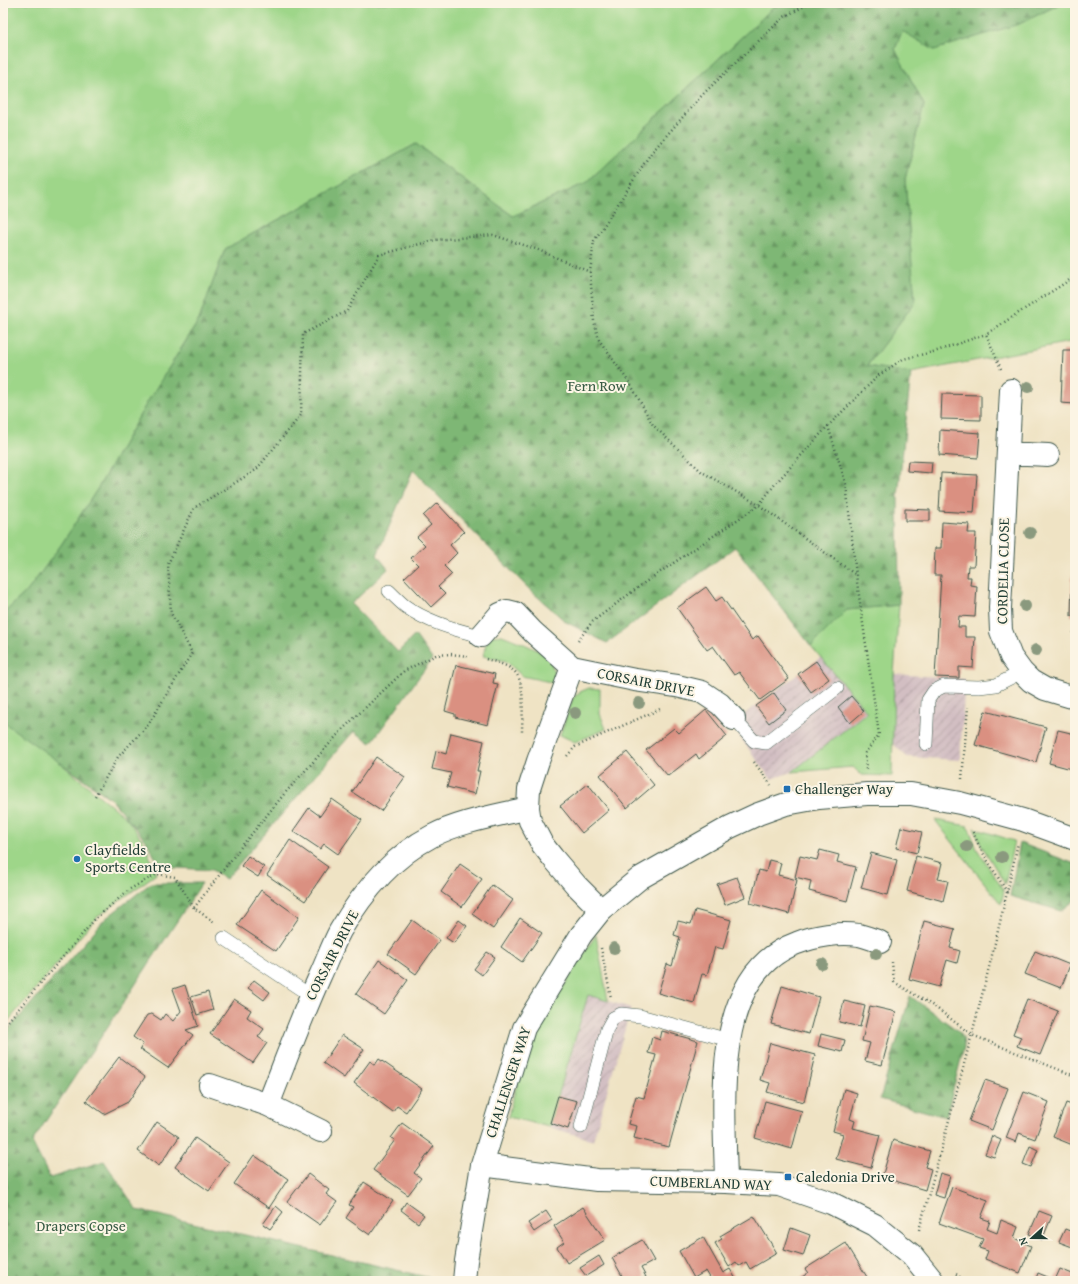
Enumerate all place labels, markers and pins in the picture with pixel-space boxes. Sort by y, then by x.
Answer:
place label: Challenger Way [795,778,894,799]
marker: Challenger Way [782,784,792,794]
place label: Clayfields Sports Centre [85,839,171,877]
marker: Clayfields Sports Centre [72,854,82,864]
place label: Caledonia Drive [796,1166,895,1187]
marker: Caledonia Drive [783,1172,793,1182]

